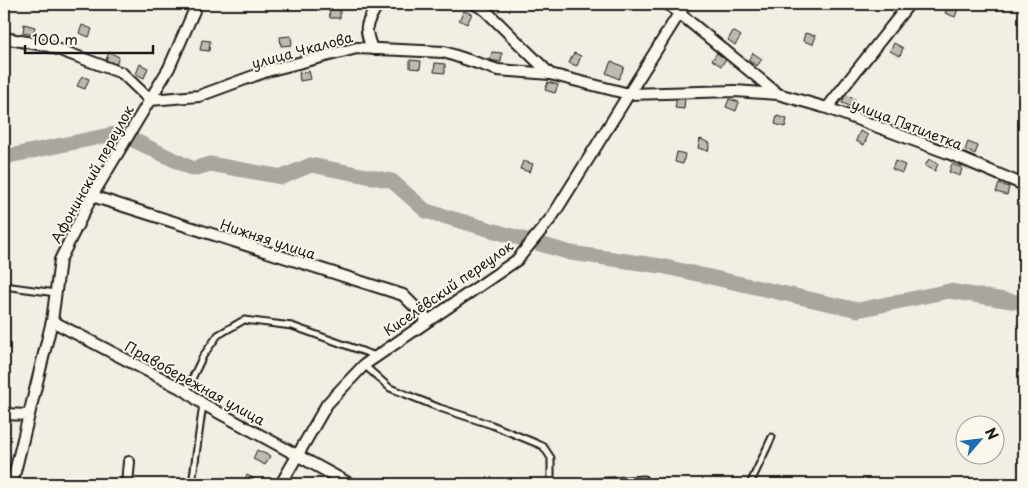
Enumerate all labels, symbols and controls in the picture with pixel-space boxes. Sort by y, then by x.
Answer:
scale bar [25,22,152,54]
street label: улица Чкалова [249,26,355,74]
text: 100 m [32,27,78,50]
street label: улица Пятилетка [848,93,966,155]
street label: Афонинский переулок [45,101,139,247]
street label: Нижняя улица [217,214,319,264]
street label: Киселёвский переулок [379,235,518,341]
street label: Правобережная улица [121,336,269,430]
north arrow [956,416,1006,466]
text: N [980,424,1004,443]

